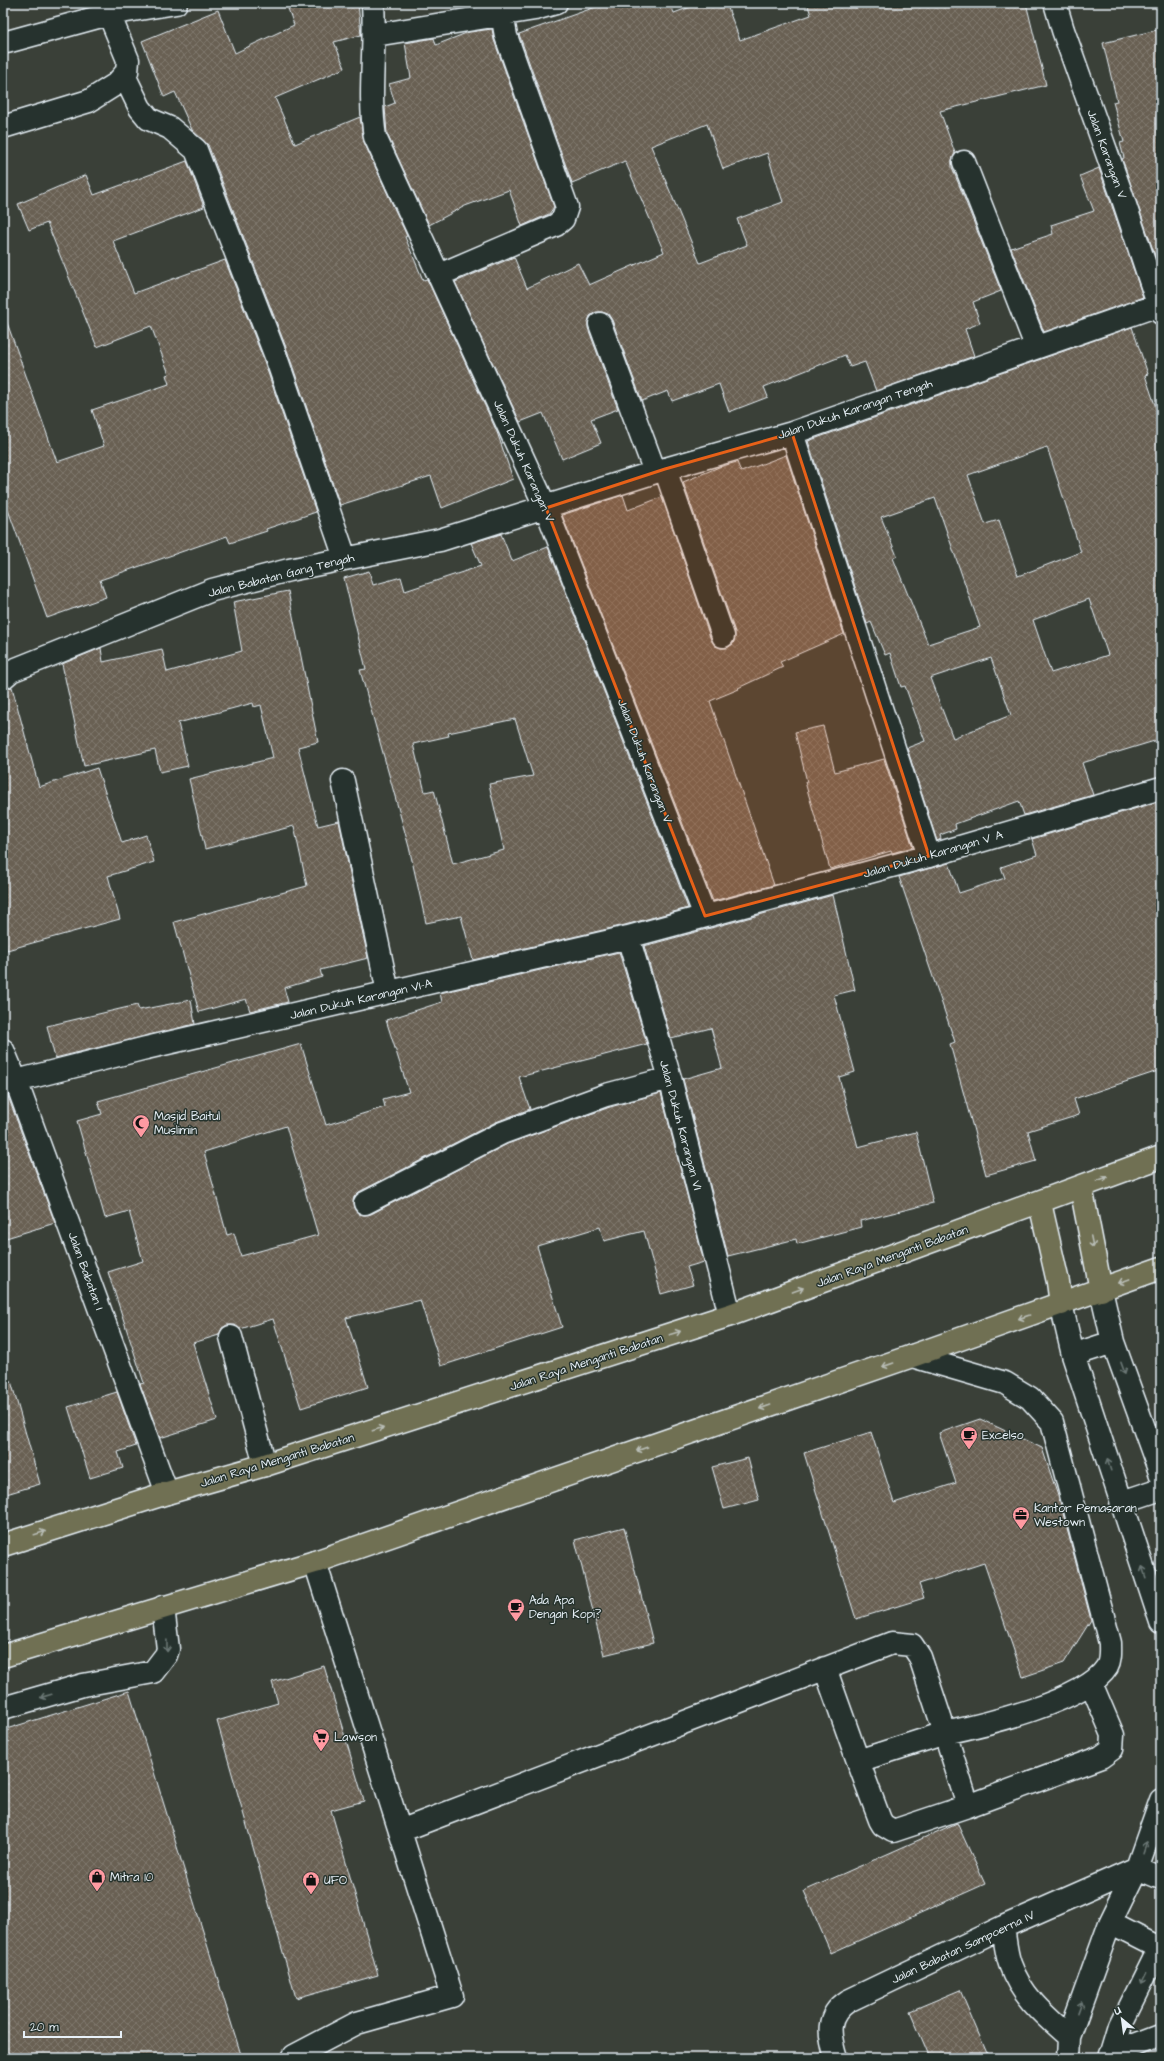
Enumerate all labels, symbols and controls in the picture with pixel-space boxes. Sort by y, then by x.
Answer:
street label: Jalan Karangan V [1082,107,1131,202]
street label: Jalan Dukuh Karangan Tengah [775,375,935,445]
street label: Jalan Dukuh Karangan V [488,397,558,526]
street label: Jalan Babatan Gang Tengah [206,549,356,603]
street label: Jalan Dukuh Karangan V [612,696,676,827]
street label: Jalan Dukuh Karangan V A [861,826,1006,884]
street label: Jalan Dukuh Karangan VI-A [288,975,434,1025]
street label: Jalan Dukuh Karangan VI [654,1058,706,1192]
place label: Masjid Baitul Muslimin [154,1108,220,1139]
mosque icon: Masjid Baitul Muslimin [131,1113,151,1138]
one-way arrow [1096,1174,1108,1182]
street label: Jalan Raya Menganti Babatan [814,1221,971,1293]
street label: Jalan Babatan I [63,1230,108,1313]
one-way arrow [1088,1235,1096,1248]
one-way arrow [1119,1278,1131,1286]
one-way arrow [792,1286,804,1294]
one-way arrow [1018,1314,1030,1322]
one-way arrow [669,1328,681,1336]
street label: Jalan Raya Menganti Babatan [507,1330,665,1396]
one-way arrow [882,1361,894,1369]
one-way arrow [1119,1361,1127,1373]
one-way arrow [759,1404,772,1411]
one-way arrow [372,1424,384,1432]
cafe icon: Excelso [959,1425,979,1450]
place label: Excelso [982,1427,1024,1444]
street label: Jalan Raya Menganti Babatan [198,1429,356,1493]
one-way arrow [637,1446,649,1454]
one-way arrow [1105,1459,1113,1471]
place label: Kantor Pemasaran Westown [1034,1500,1137,1531]
office icon: Kantor Pemasaran Westown [1011,1505,1031,1530]
one-way arrow [34,1529,47,1536]
one-way arrow [1140,1566,1148,1578]
place label: Ada Apa Dengan Kopi? [529,1592,601,1624]
cafe icon: Ada Apa Dengan Kopi? [506,1597,526,1622]
one-way arrow [163,1639,171,1652]
one-way arrow [39,1693,52,1700]
supermarket icon: Lawson [311,1727,331,1752]
place label: Lawson [334,1729,377,1746]
one-way arrow [1141,1842,1149,1854]
shop icon: Mitra 10 [87,1867,107,1892]
place label: Mitra 10 [110,1869,154,1886]
shop icon: UFO [301,1870,321,1895]
place label: UFO [324,1872,347,1889]
street label: Jalan Babatan Sampoerna IV [889,1906,1038,1988]
one-way arrow [1140,1973,1147,1985]
north arrow [1102,1999,1142,2039]
one-way arrow [1077,2001,1085,2013]
text: U [1110,2003,1124,2019]
scale bar [24,2013,121,2039]
text: 20 m [30,2019,59,2036]

